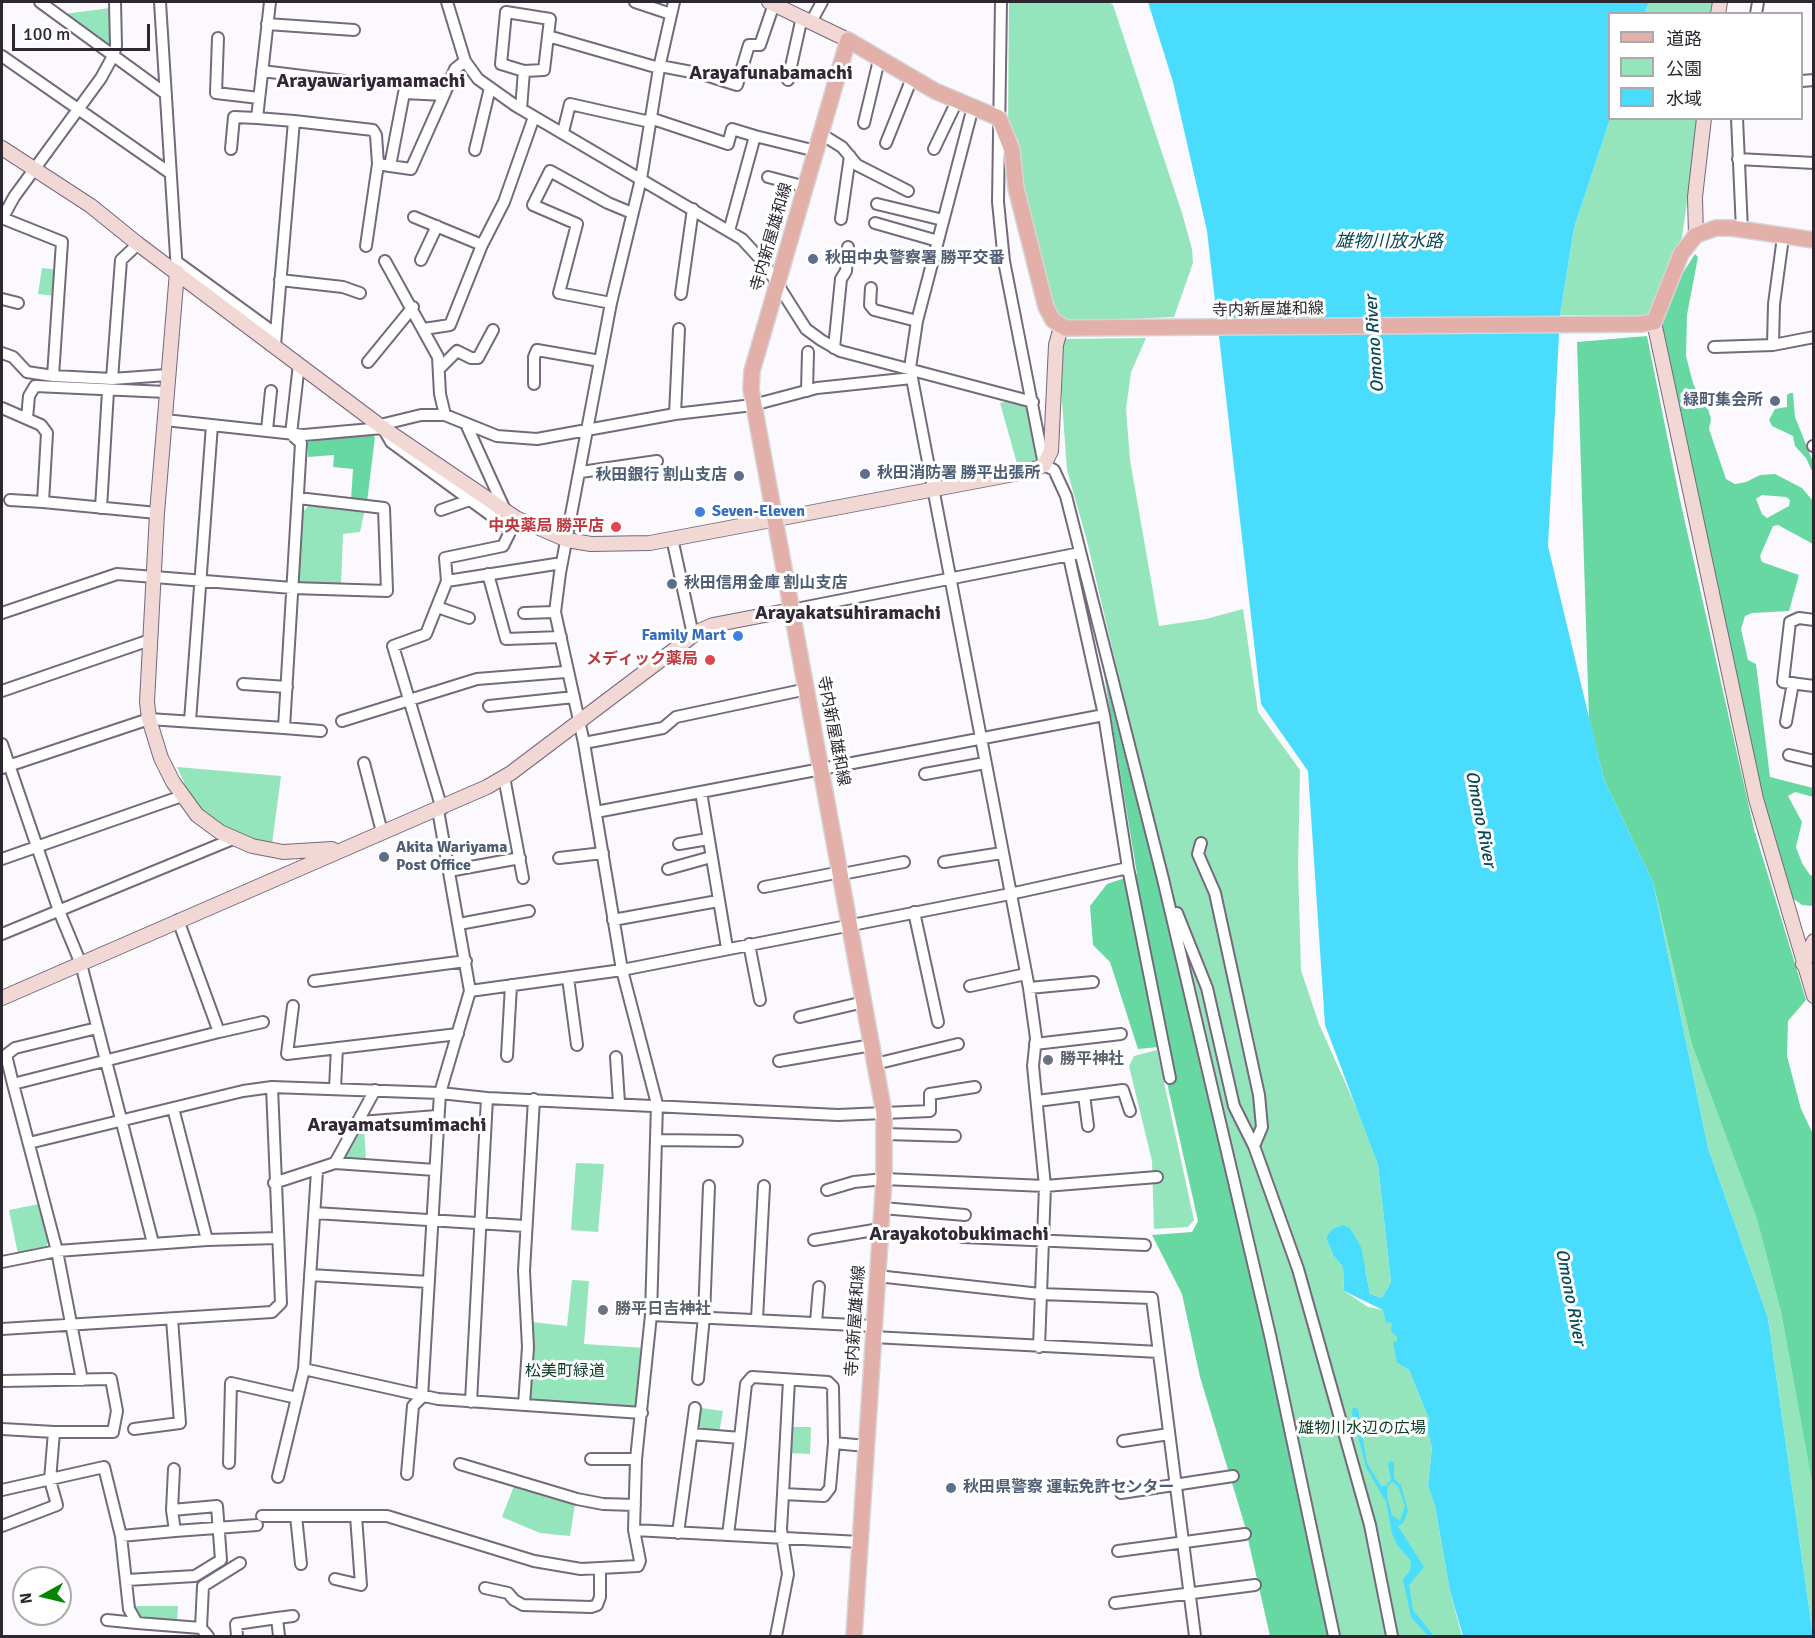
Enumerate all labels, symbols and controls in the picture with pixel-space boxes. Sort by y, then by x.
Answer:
scale bar [15,12,153,50]
legend [1608,12,1803,120]
text: 100 m [23,23,70,45]
text: 道路 [1666,28,1702,50]
text: 公園 [1666,58,1702,80]
district label: Arayafunabamachi [689,62,853,86]
district label: Arayawariyamamachi [277,70,465,94]
text: 水域 [1666,88,1702,110]
street label: 寺内新屋雄和線 [747,181,797,293]
water label: 雄物川放水路 [1335,231,1443,253]
place label: 秋田中央警察署 勝平交番 [825,249,1005,269]
marker: 秋田中央警察署 勝平交番 [806,252,820,266]
water label: Omono River [1361,294,1389,394]
street label: 寺内新屋雄和線 [1212,299,1324,321]
place label: 緑町集会所 [1683,391,1763,411]
marker: 緑町集会所 [1768,394,1782,408]
place label: 秋田消防署 勝平出張所 [877,464,1041,484]
place label: 秋田銀行 割山支店 [595,466,727,486]
marker: 秋田消防署 勝平出張所 [858,467,872,481]
marker: 秋田銀行 割山支店 [732,469,746,483]
place label: Seven-Eleven [712,502,805,522]
marker: Seven-Eleven [693,505,707,519]
place label: 中央薬局 勝平店 [488,517,604,537]
marker: 中央薬局 勝平店 [609,520,623,534]
place label: 秋田信用金庫 割山支店 [684,574,848,594]
marker: 秋田信用金庫 割山支店 [665,577,679,591]
district label: Arayakatsuhiramachi [755,602,941,626]
place label: Family Mart [641,626,726,646]
marker: Family Mart [731,629,745,643]
place label: メディック薬局 [586,650,698,670]
marker: メディック薬局 [703,653,717,667]
street label: 寺内新屋雄和線 [813,674,853,788]
water label: Omono River [1460,769,1500,869]
place label: Akita Wariyama Post Office [396,838,508,876]
marker: Akita Wariyama Post Office [377,850,391,864]
place label: 勝平神社 [1060,1050,1124,1070]
marker: 勝平神社 [1041,1053,1055,1067]
district label: Arayamatsumimachi [308,1114,486,1138]
district label: Arayakotobukimachi [869,1223,1049,1247]
water label: Omono River [1550,1247,1590,1347]
street label: 寺内新屋雄和線 [843,1264,869,1378]
place label: 勝平日吉神社 [615,1300,711,1320]
marker: 勝平日吉神社 [596,1303,610,1317]
park label: 松美町緑道 [525,1362,605,1382]
park label: 雄物川水辺の広場 [1298,1419,1426,1439]
place label: 秋田県警察 運転免許センター [963,1478,1175,1498]
marker: 秋田県警察 運転免許センター [944,1481,958,1495]
north arrow [12,1566,72,1626]
text: N [15,1591,37,1605]

